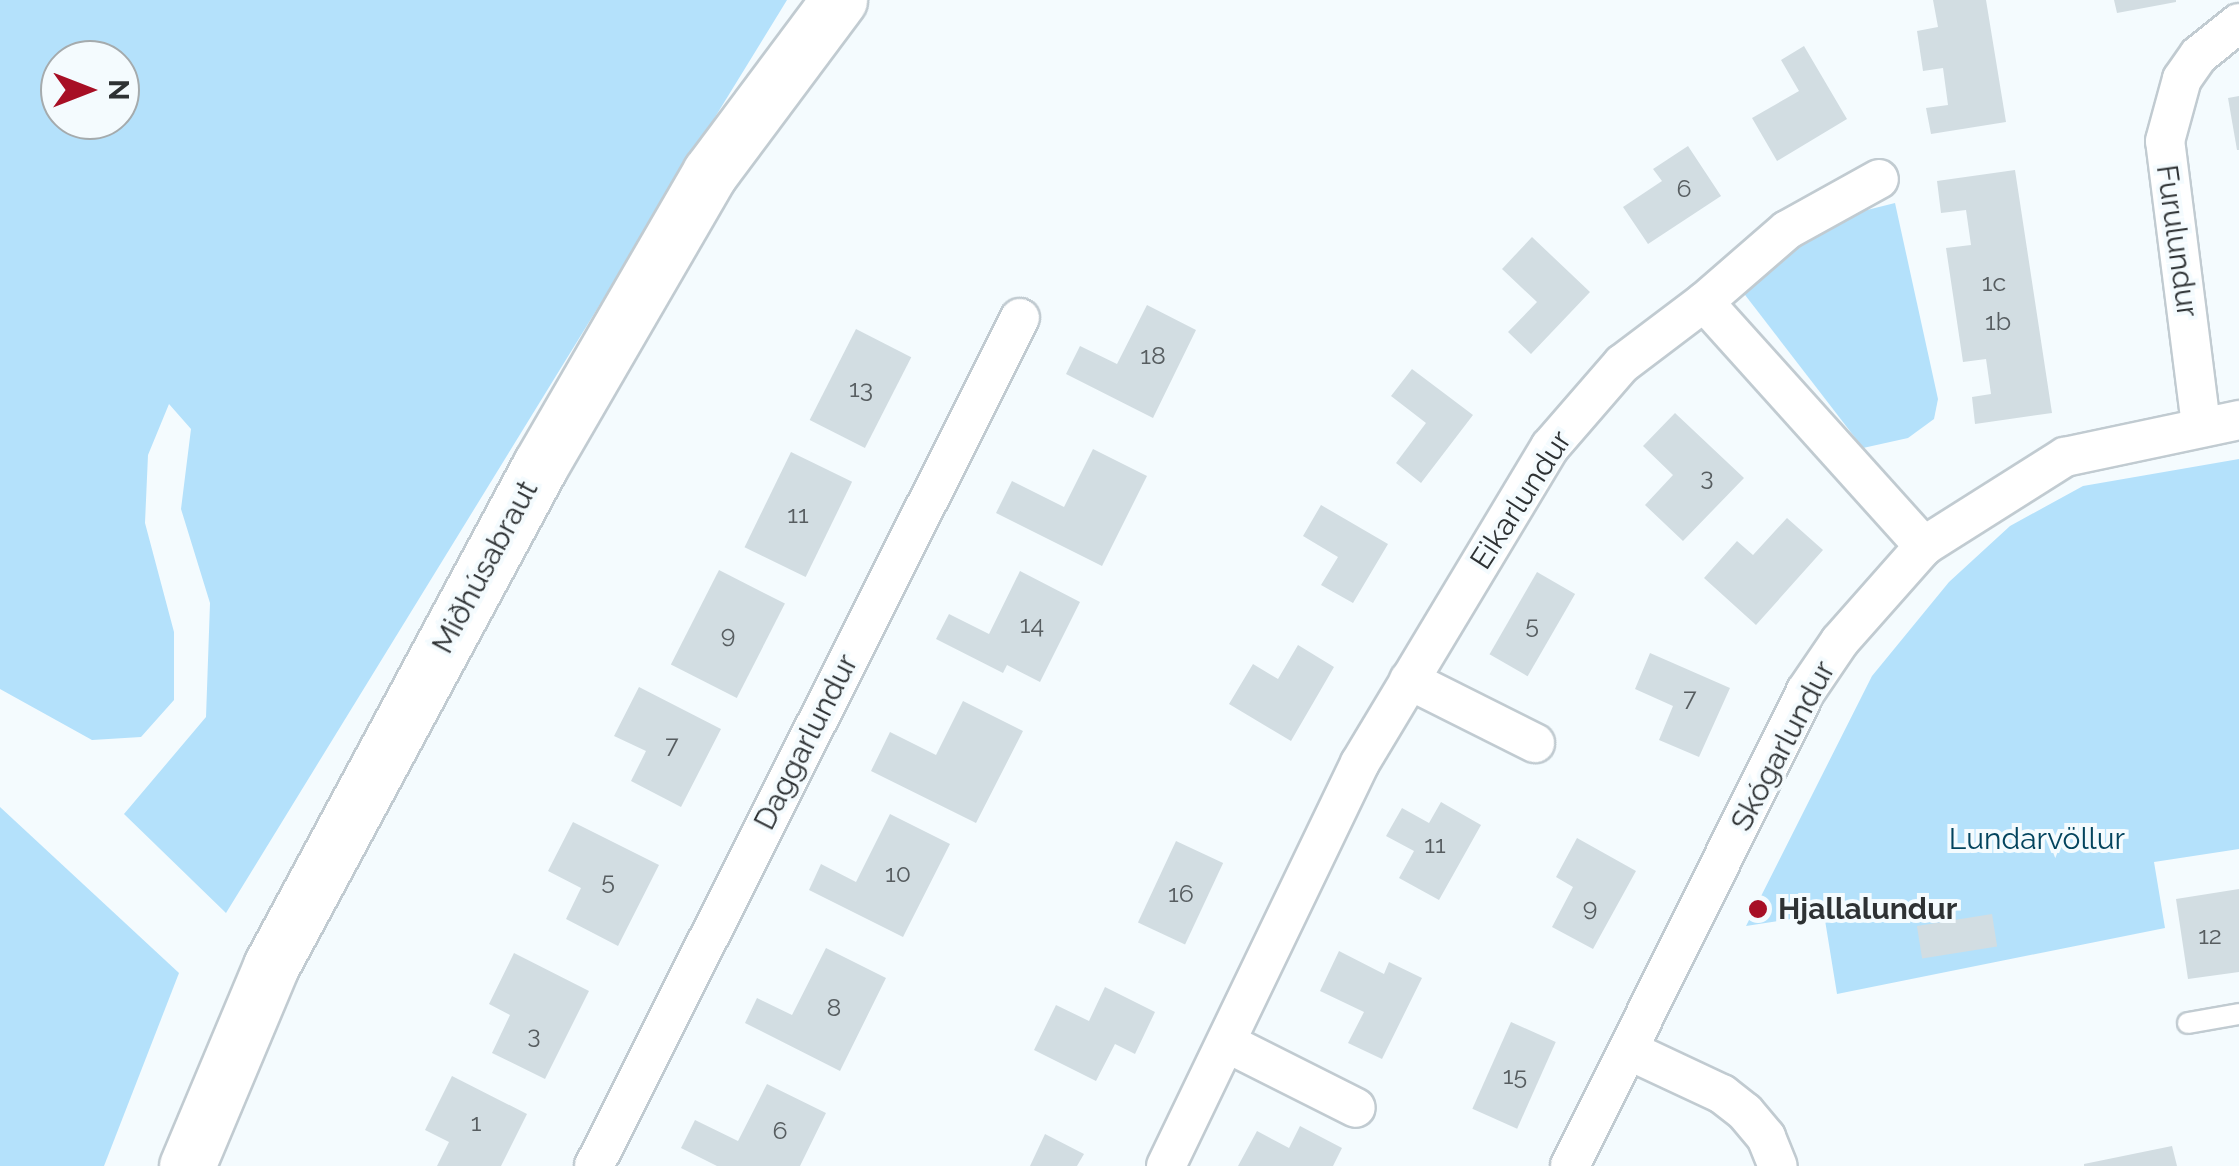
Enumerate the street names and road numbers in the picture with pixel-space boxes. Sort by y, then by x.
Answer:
street label: Furulundur [2149,163,2205,319]
street label: Eikarlundur [1463,424,1579,576]
street label: Miðhúsabraut [424,475,546,659]
street label: Daggarlundur [746,648,866,836]
street label: Skógarlundur [1723,655,1843,837]

